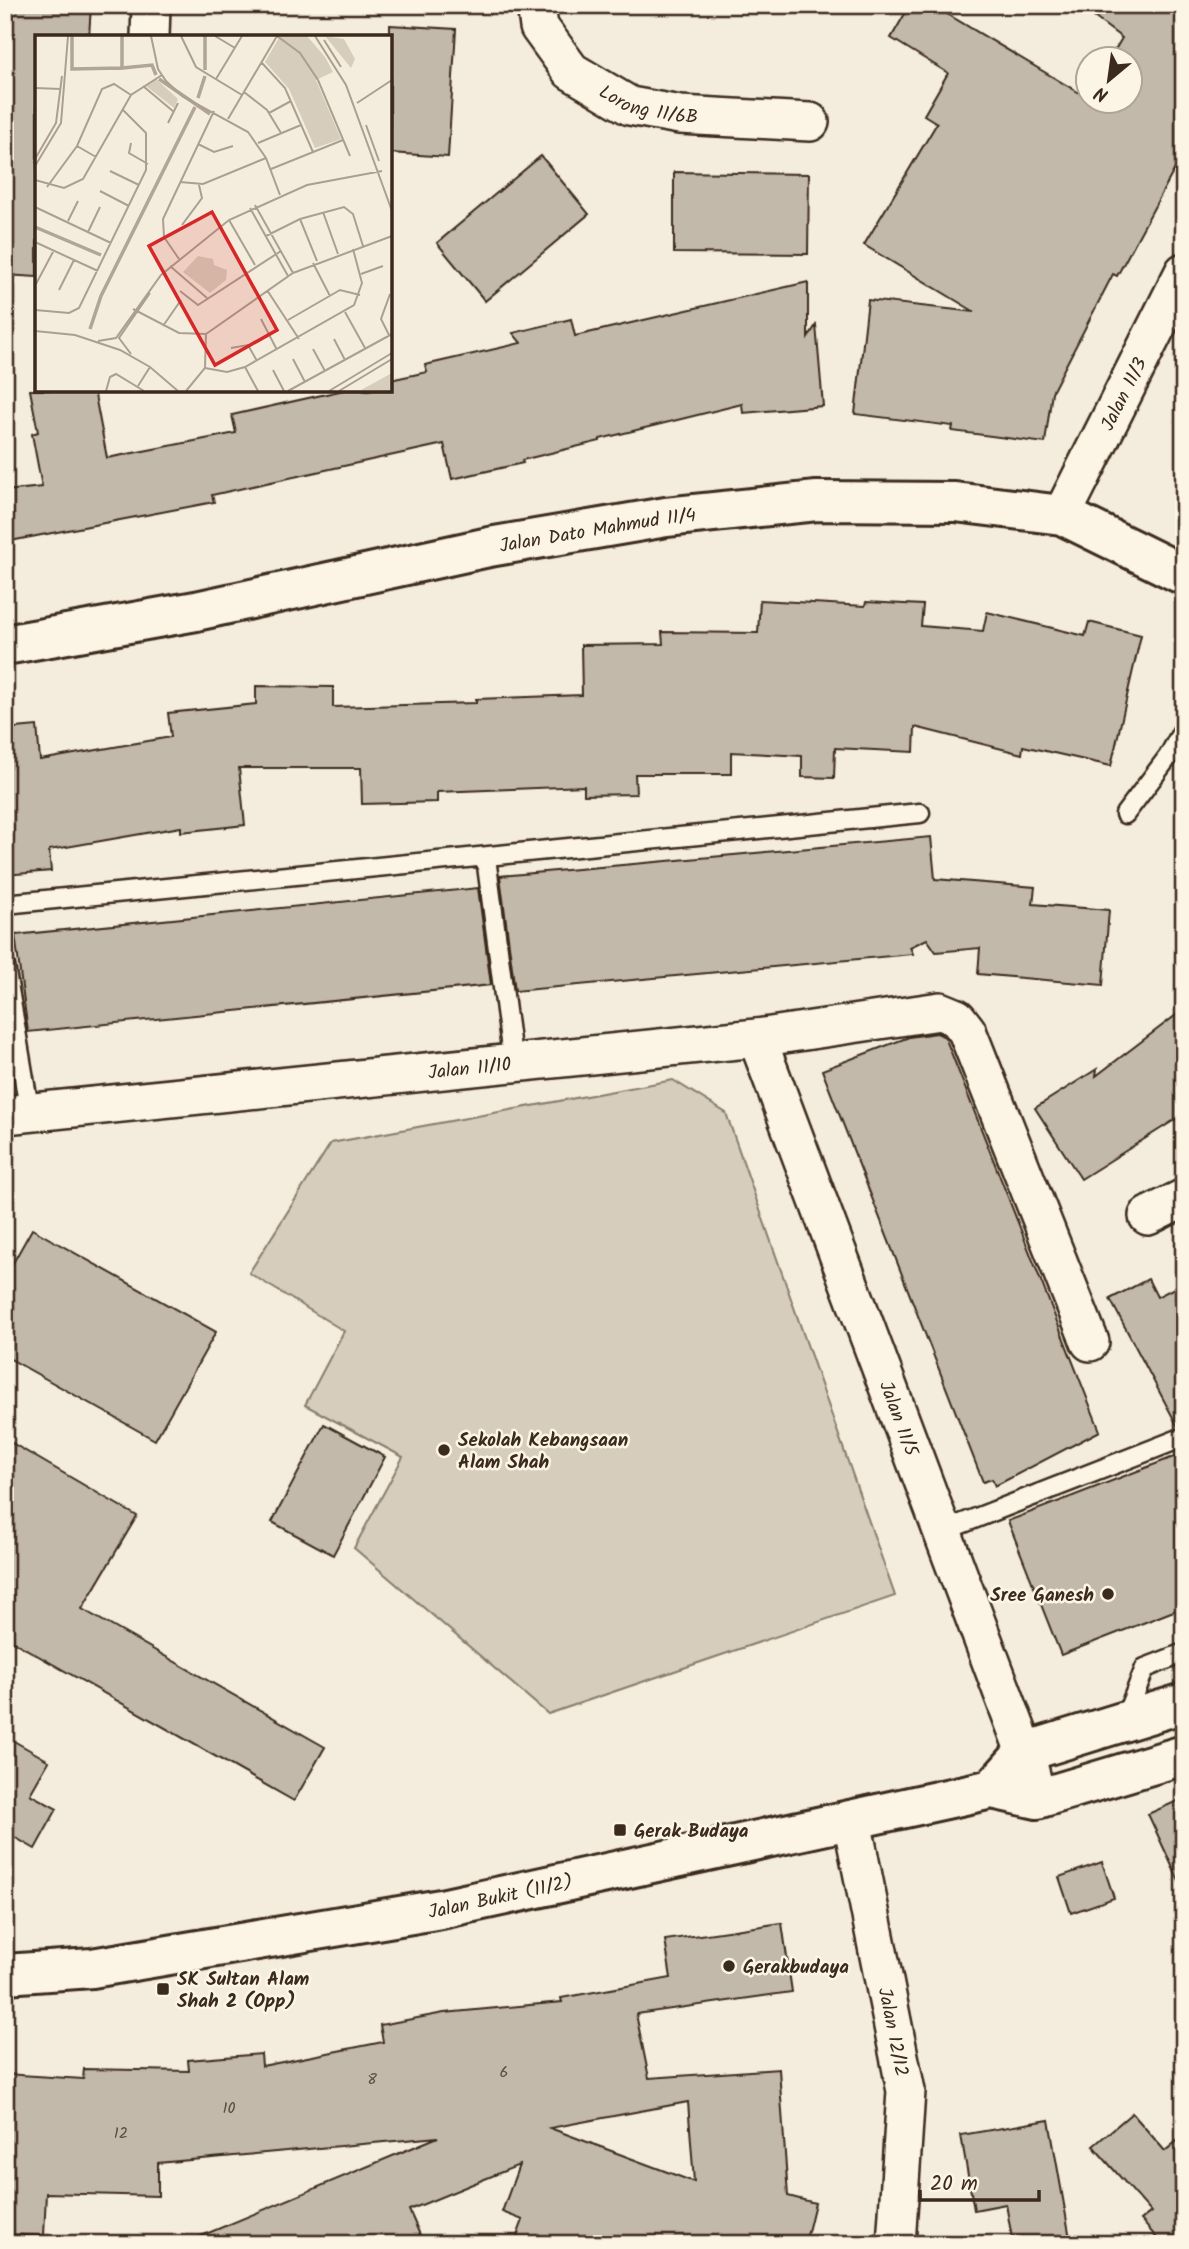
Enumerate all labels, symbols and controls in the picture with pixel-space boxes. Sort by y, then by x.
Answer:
inset map [35,35,392,392]
north arrow [1074,46,1144,116]
text: N [1089,77,1114,109]
street label: Lorong 11/6B [593,78,699,133]
street label: Jalan 11/3 [1094,352,1156,436]
street label: Jalan Dato Mahmud 11/4 [497,501,697,562]
street label: Jalan 11/10 [427,1050,513,1089]
street label: Jalan 11/5 [870,1377,926,1462]
place label: Sekolah Kebangsaan Alam Shah [458,1426,628,1478]
marker: Sekolah Kebangsaan Alam Shah [436,1442,452,1458]
place label: Sree Ganesh [990,1581,1094,1611]
marker: Sree Ganesh [1100,1586,1116,1602]
place label: Gerak Budaya [634,1817,749,1847]
marker: Gerak Budaya [612,1822,628,1838]
street label: Jalan Bukit (11/2) [426,1868,576,1928]
place label: Gerakbudaya [743,1953,849,1983]
marker: Gerakbudaya [721,1958,737,1974]
place label: SK Sultan Alam Shah 2 (Opp) [177,1965,309,2017]
marker: SK Sultan Alam Shah 2 (Opp) [155,1981,171,1997]
street label: Jalan 12/12 [869,1985,916,2079]
house number: 6 [500,2060,508,2085]
house number: 8 [367,2067,377,2092]
house number: 10 [222,2096,236,2121]
house number: 12 [114,2121,128,2146]
scale bar [920,2158,1038,2202]
text: 20 m [930,2168,978,2201]

